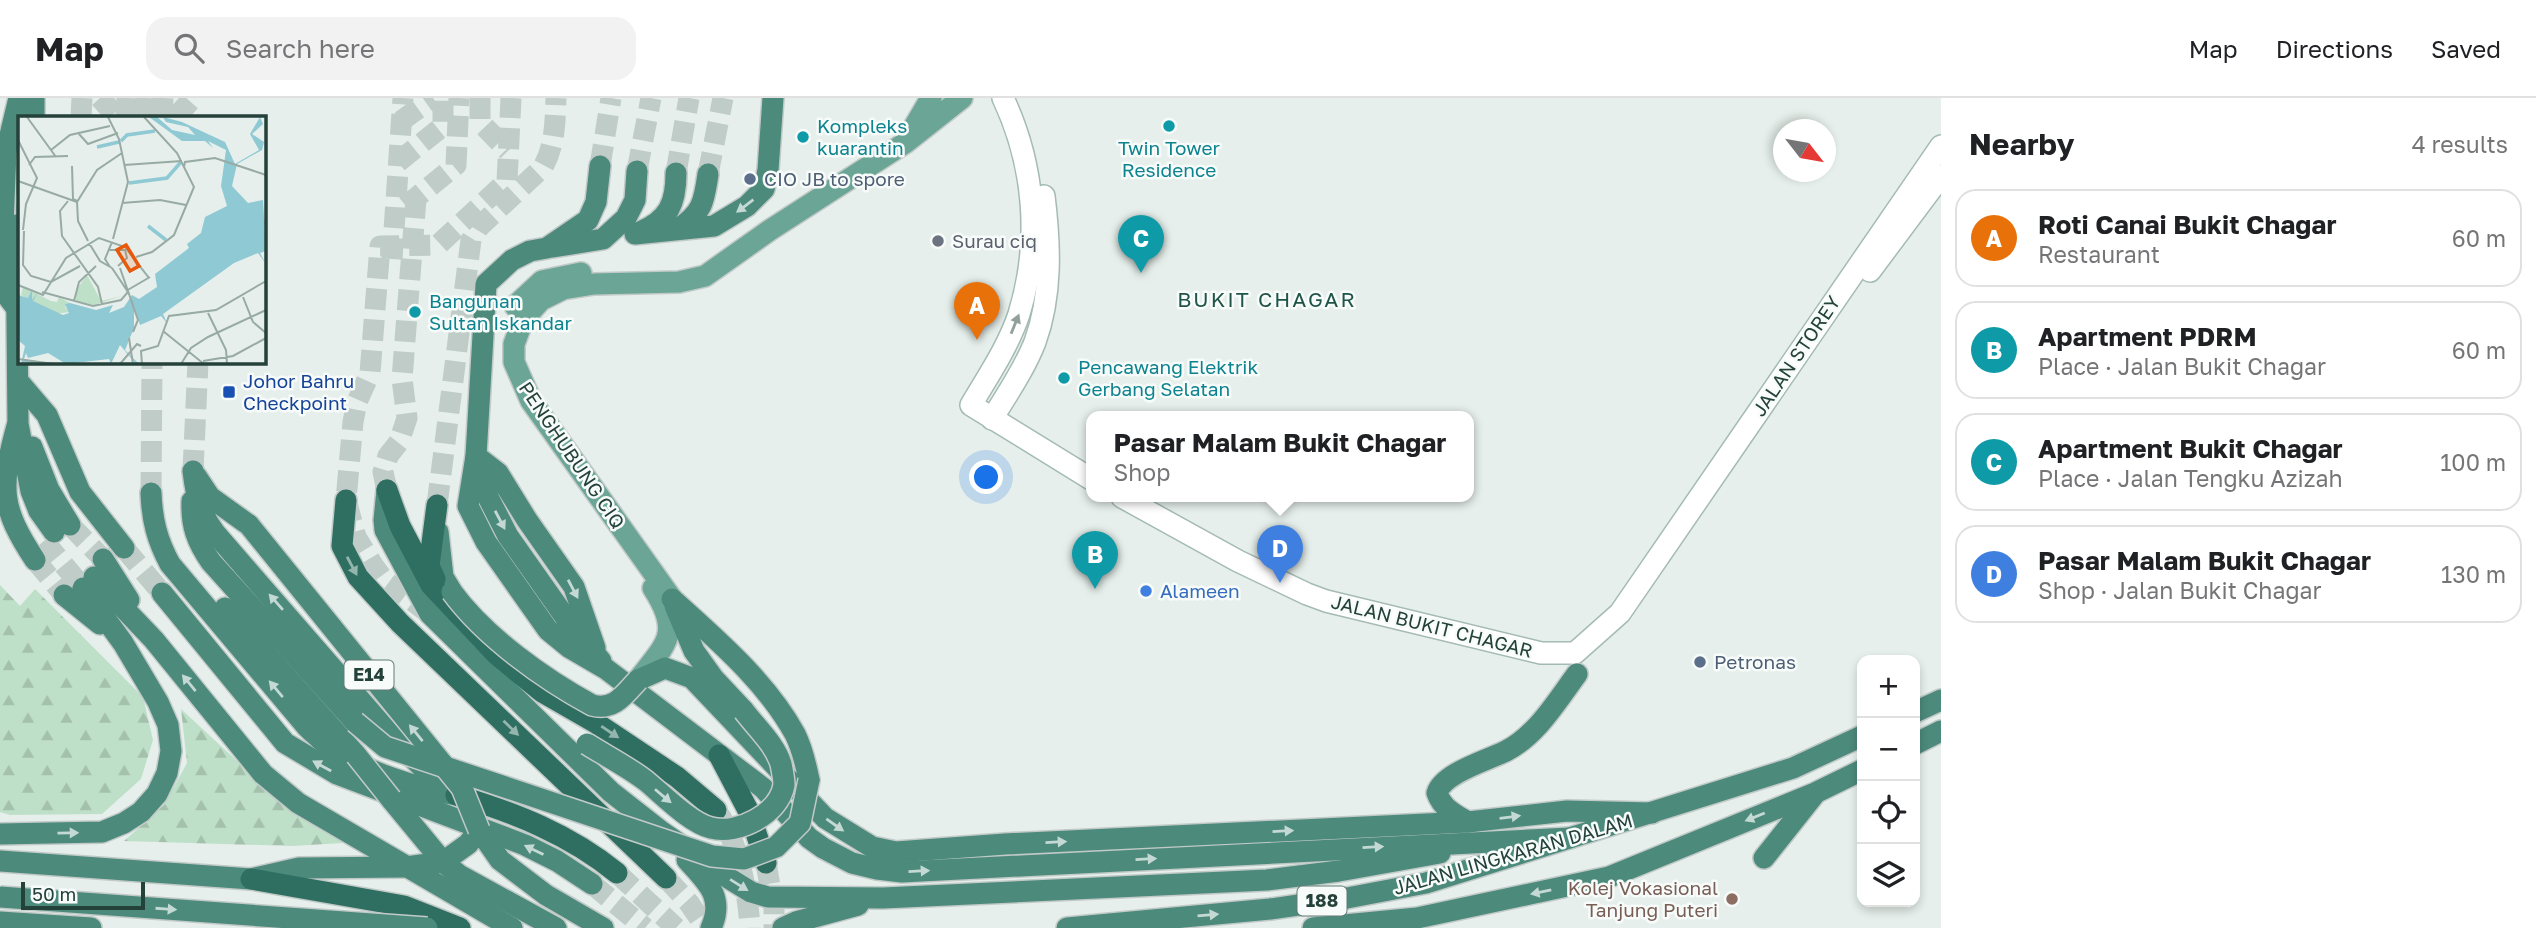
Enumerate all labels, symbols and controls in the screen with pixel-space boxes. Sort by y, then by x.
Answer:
search box [146,17,636,80]
text: Map [35,29,104,68]
icon: search [170,29,208,67]
text: Search here [226,33,375,64]
text: Map [2189,34,2238,63]
text: Directions [2276,34,2393,63]
text: Saved [2431,34,2501,63]
place label: Kompleks kuarantin [817,114,907,159]
inset map [18,116,266,364]
marker: Twin Tower Residence [1161,118,1177,134]
north arrow [1773,119,1836,182]
text: Nearby [1969,126,2074,162]
marker: Kompleks kuarantin [795,129,811,145]
text: 4 results [2412,130,2508,158]
place label: Twin Tower Residence [1118,136,1221,181]
place label: CIO JB to spore [764,167,905,190]
marker: CIO JB to spore [742,171,758,187]
one-way arrow [735,199,754,213]
text: Roti Canai Bukit Chagar [2038,209,2337,240]
pin: C [1118,215,1164,273]
text: A [1986,224,2002,252]
text: 60 m [2452,224,2506,252]
place label: Surau ciq [952,229,1037,252]
marker: Surau ciq [930,233,946,249]
text: Restaurant [2038,240,2160,268]
pin: A [954,282,1000,340]
district label: BUKIT CHAGAR [1177,286,1357,312]
place label: Bangunan Sultan Iskandar [429,289,573,334]
street label: JALAN STOREY [1747,291,1844,420]
marker: Bangunan Sultan Iskandar [407,304,423,320]
one-way arrow [1009,313,1020,334]
text: Apartment PDRM [2038,321,2257,352]
text: B [1986,336,2002,364]
text: 60 m [2452,336,2506,364]
text: Place · Jalan Bukit Chagar [2038,352,2326,380]
place label: Pencawang Elektrik Gerbang Selatan [1078,355,1258,400]
place label: Johor Bahru Checkpoint [243,369,354,414]
marker: Pencawang Elektrik Gerbang Selatan [1056,370,1072,386]
street label: PENGHUBUNG CIQ [515,377,630,533]
marker: Johor Bahru Checkpoint [221,384,237,400]
popup [1086,411,1474,502]
text: Pasar Malam Bukit Chagar [1113,427,1447,458]
text: Apartment Bukit Chagar [2038,433,2343,464]
text: C [1986,448,2002,476]
text: 100 m [2440,448,2506,476]
text: Shop [1113,458,1170,486]
your location [969,460,1003,494]
text: Place · Jalan Tengku Azizah [2038,464,2343,492]
one-way arrow [494,510,505,530]
pin: D [1257,525,1303,583]
pin: B [1072,531,1118,589]
text: Pasar Malam Bukit Chagar [2038,545,2371,576]
one-way arrow [346,556,358,576]
text: D [1986,560,2002,588]
text: 130 m [2441,560,2506,588]
text: Shop · Jalan Bukit Chagar [2038,576,2322,604]
one-way arrow [567,579,579,599]
place label: Alameen [1160,579,1240,602]
marker: Alameen [1138,583,1154,599]
street label: JALAN BUKIT CHAGAR [1329,589,1535,662]
one-way arrow [268,593,284,611]
place label: Petronas [1714,650,1796,673]
marker: Petronas [1692,654,1708,670]
map controls [1857,655,1920,907]
button: + [1857,655,1920,718]
road number: E14 [344,660,394,690]
one-way arrow [182,674,197,691]
one-way arrow [268,681,283,699]
button: − [1857,718,1920,781]
one-way arrow [502,720,519,737]
one-way arrow [408,724,423,742]
one-way arrow [600,726,620,739]
one-way arrow [312,761,332,773]
button: locate [1857,781,1920,844]
one-way arrow [655,788,672,803]
street label: JALAN LINGKARAN DALAM [1391,808,1635,899]
one-way arrow [1499,811,1521,822]
one-way arrow [1745,812,1766,823]
one-way arrow [826,818,844,832]
one-way arrow [1272,826,1294,837]
one-way arrow [57,827,79,838]
one-way arrow [1045,836,1067,847]
one-way arrow [1362,841,1384,852]
one-way arrow [524,844,544,855]
button: layers [1857,844,1920,907]
one-way arrow [1135,853,1157,864]
one-way arrow [908,865,930,876]
place label: Kolej Vokasional Tanjung Puteri [1568,876,1718,921]
one-way arrow [729,878,749,891]
scale bar [21,879,145,911]
text: 50 m [32,882,76,905]
road number: 188 [1298,886,1346,916]
one-way arrow [1530,886,1552,897]
marker: Kolej Vokasional Tanjung Puteri [1724,891,1740,907]
one-way arrow [155,904,177,915]
one-way arrow [1197,909,1219,920]

